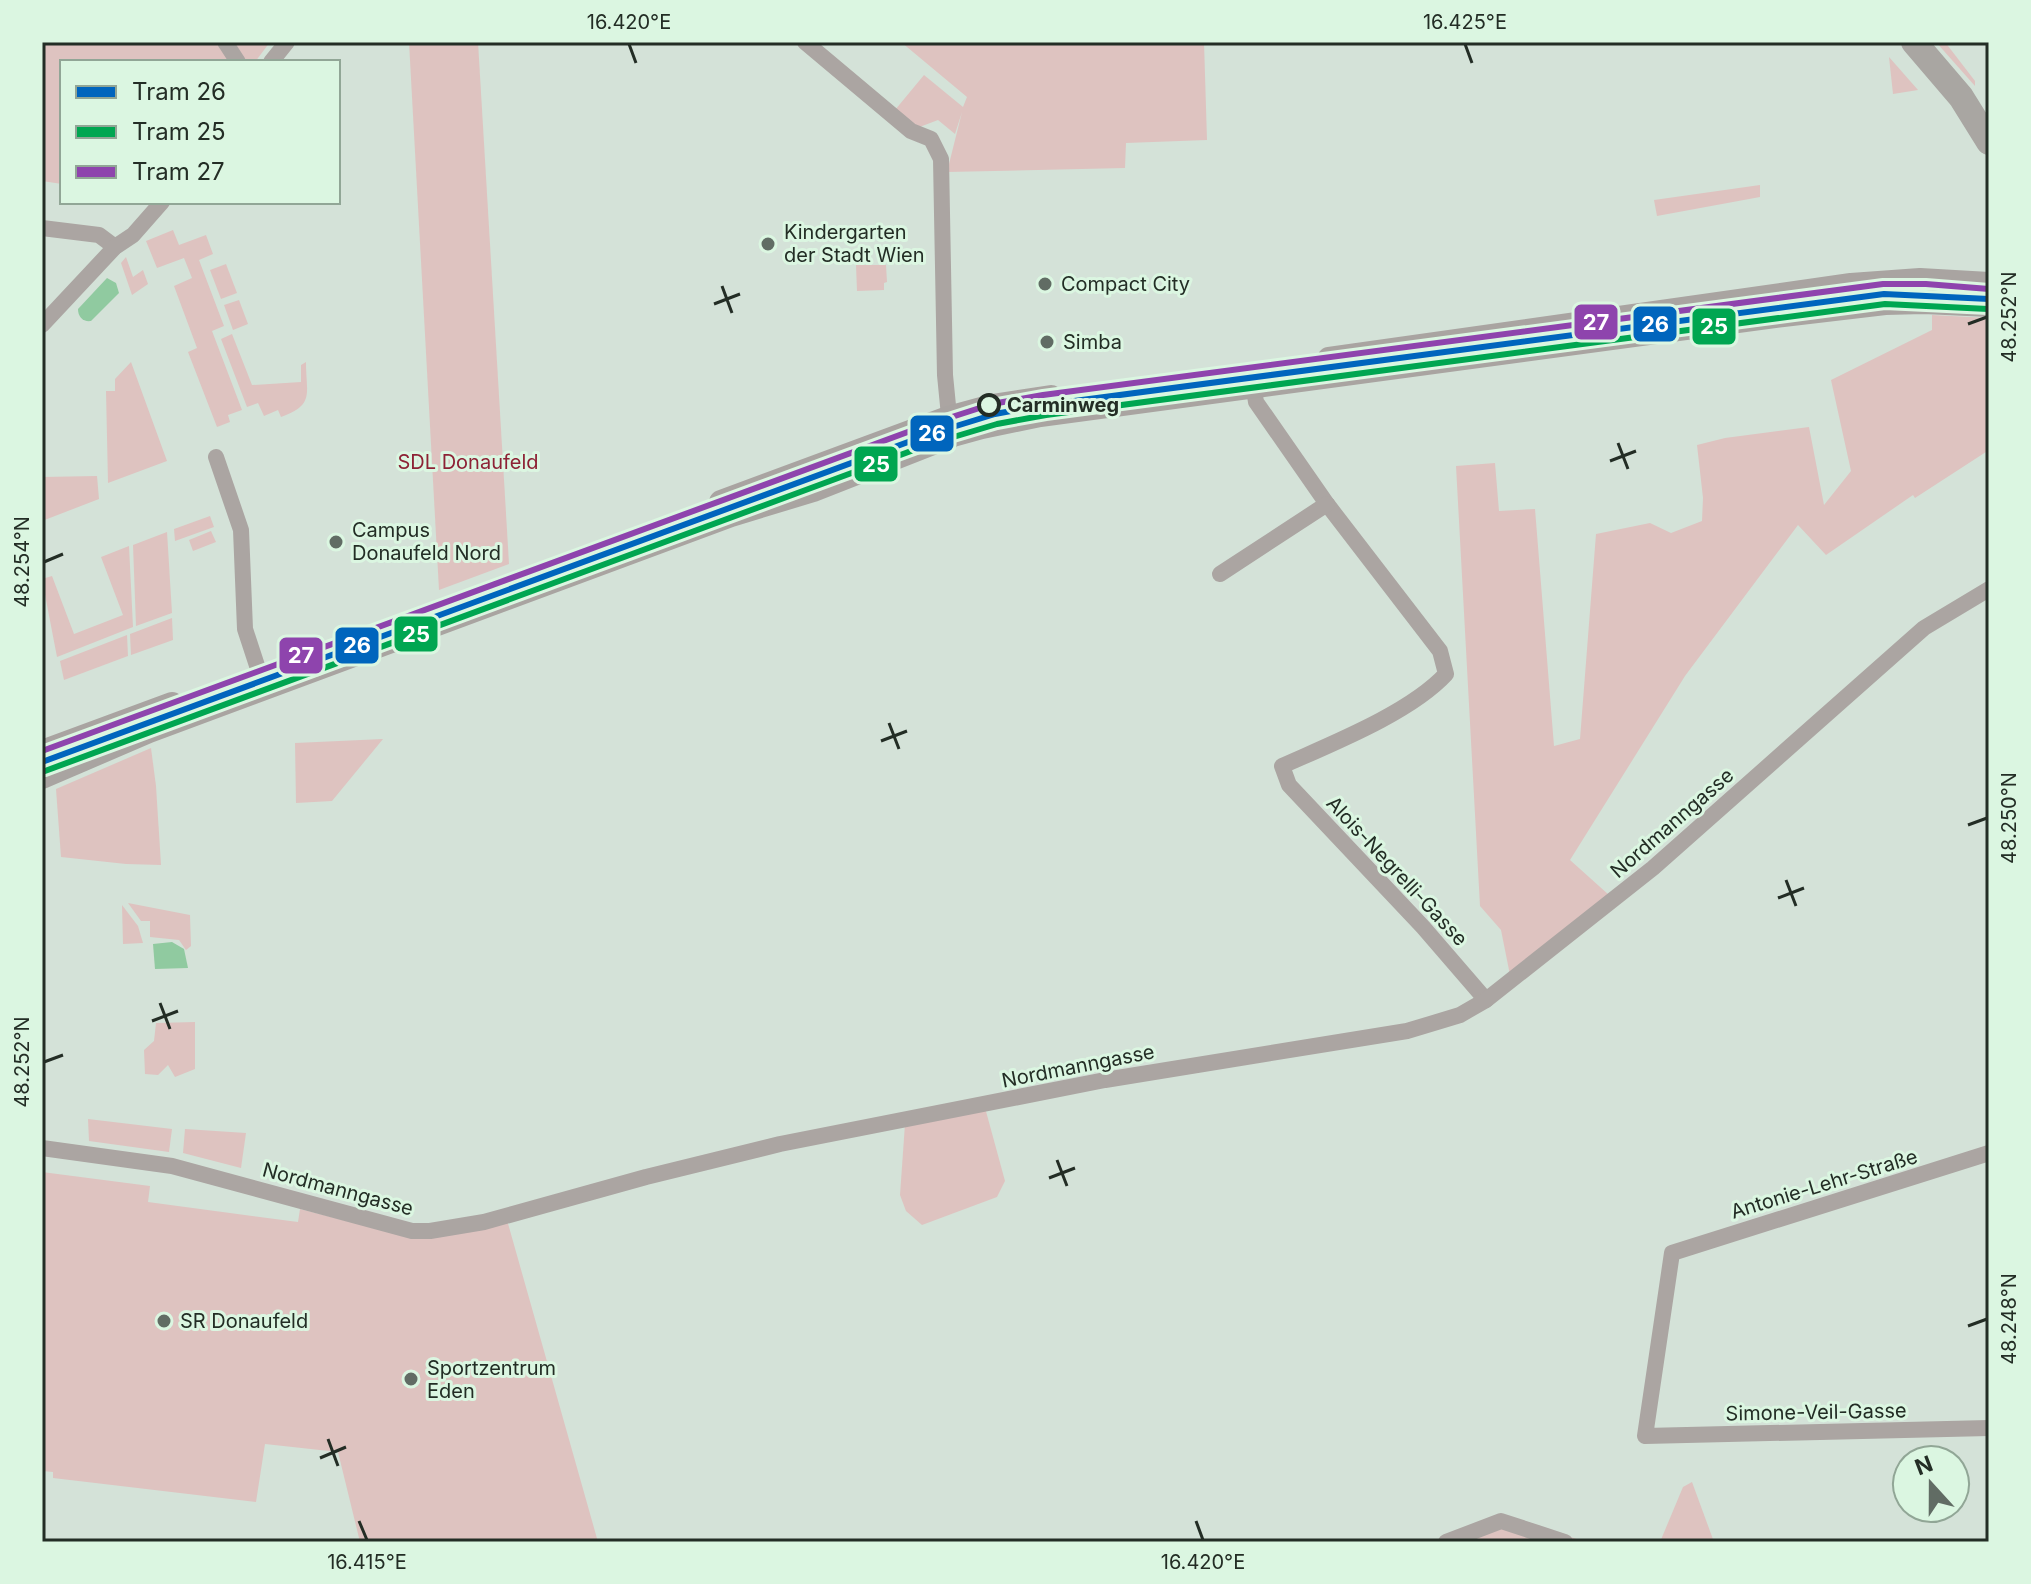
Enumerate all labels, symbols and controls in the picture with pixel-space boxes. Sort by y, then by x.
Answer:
text: 16.420°E [587,10,671,34]
text: 16.425°E [1423,10,1507,34]
legend [60,60,340,204]
text: Tram 26 [132,77,226,106]
text: Tram 25 [132,117,226,146]
text: Tram 27 [132,157,225,186]
place label: Kindergarten der Stadt Wien [784,220,925,267]
marker: Kindergarten der Stadt Wien [759,235,777,253]
text: 48.252°N [1997,271,2021,363]
place label: Compact City [1061,272,1190,296]
marker: Compact City [1036,275,1054,293]
line badge: 27 [1573,303,1619,341]
line badge: 26 [1632,305,1678,343]
line badge: 25 [1691,307,1737,346]
text: 27 [1583,309,1609,335]
text: 26 [1641,311,1669,337]
text: 25 [1700,313,1728,339]
place label: Simba [1063,330,1122,354]
marker: Simba [1038,333,1056,351]
place label: Carminweg [1007,393,1119,417]
marker: Carminweg [978,394,1000,416]
line badge: 26 [909,414,955,453]
text: 26 [918,420,946,446]
line badge: 25 [853,445,899,483]
park label: SDL Donaufeld [397,450,539,474]
text: 25 [862,451,890,477]
text: 48.254°N [10,516,34,608]
place label: Campus Donaufeld Nord [352,518,501,565]
marker: Campus Donaufeld Nord [327,533,345,551]
line badge: 25 [393,615,439,653]
text: 25 [402,621,430,647]
line badge: 26 [334,626,380,665]
text: 26 [343,632,371,658]
line badge: 27 [278,636,324,675]
text: 27 [288,642,314,668]
street label: Nordmanngasse [1606,763,1738,883]
text: 48.250°N [1997,772,2021,864]
street label: Alois-Negrelli-Gasse [1321,791,1473,951]
text: 48.252°N [10,1016,34,1108]
street label: Nordmanngasse [1000,1039,1156,1093]
street label: Antonie-Lehr-Straße [1728,1144,1920,1224]
street label: Nordmanngasse [260,1157,416,1221]
text: 48.248°N [1997,1273,2021,1365]
place label: SR Donaufeld [180,1309,308,1333]
marker: SR Donaufeld [155,1312,173,1330]
place label: Sportzentrum Eden [427,1356,556,1403]
marker: Sportzentrum Eden [402,1370,420,1388]
street label: Simone-Veil-Gasse [1725,1398,1907,1426]
north arrow [1891,1444,1971,1524]
text: N [1911,1450,1936,1480]
text: 16.415°E [327,1550,407,1574]
text: 16.420°E [1161,1550,1245,1574]

